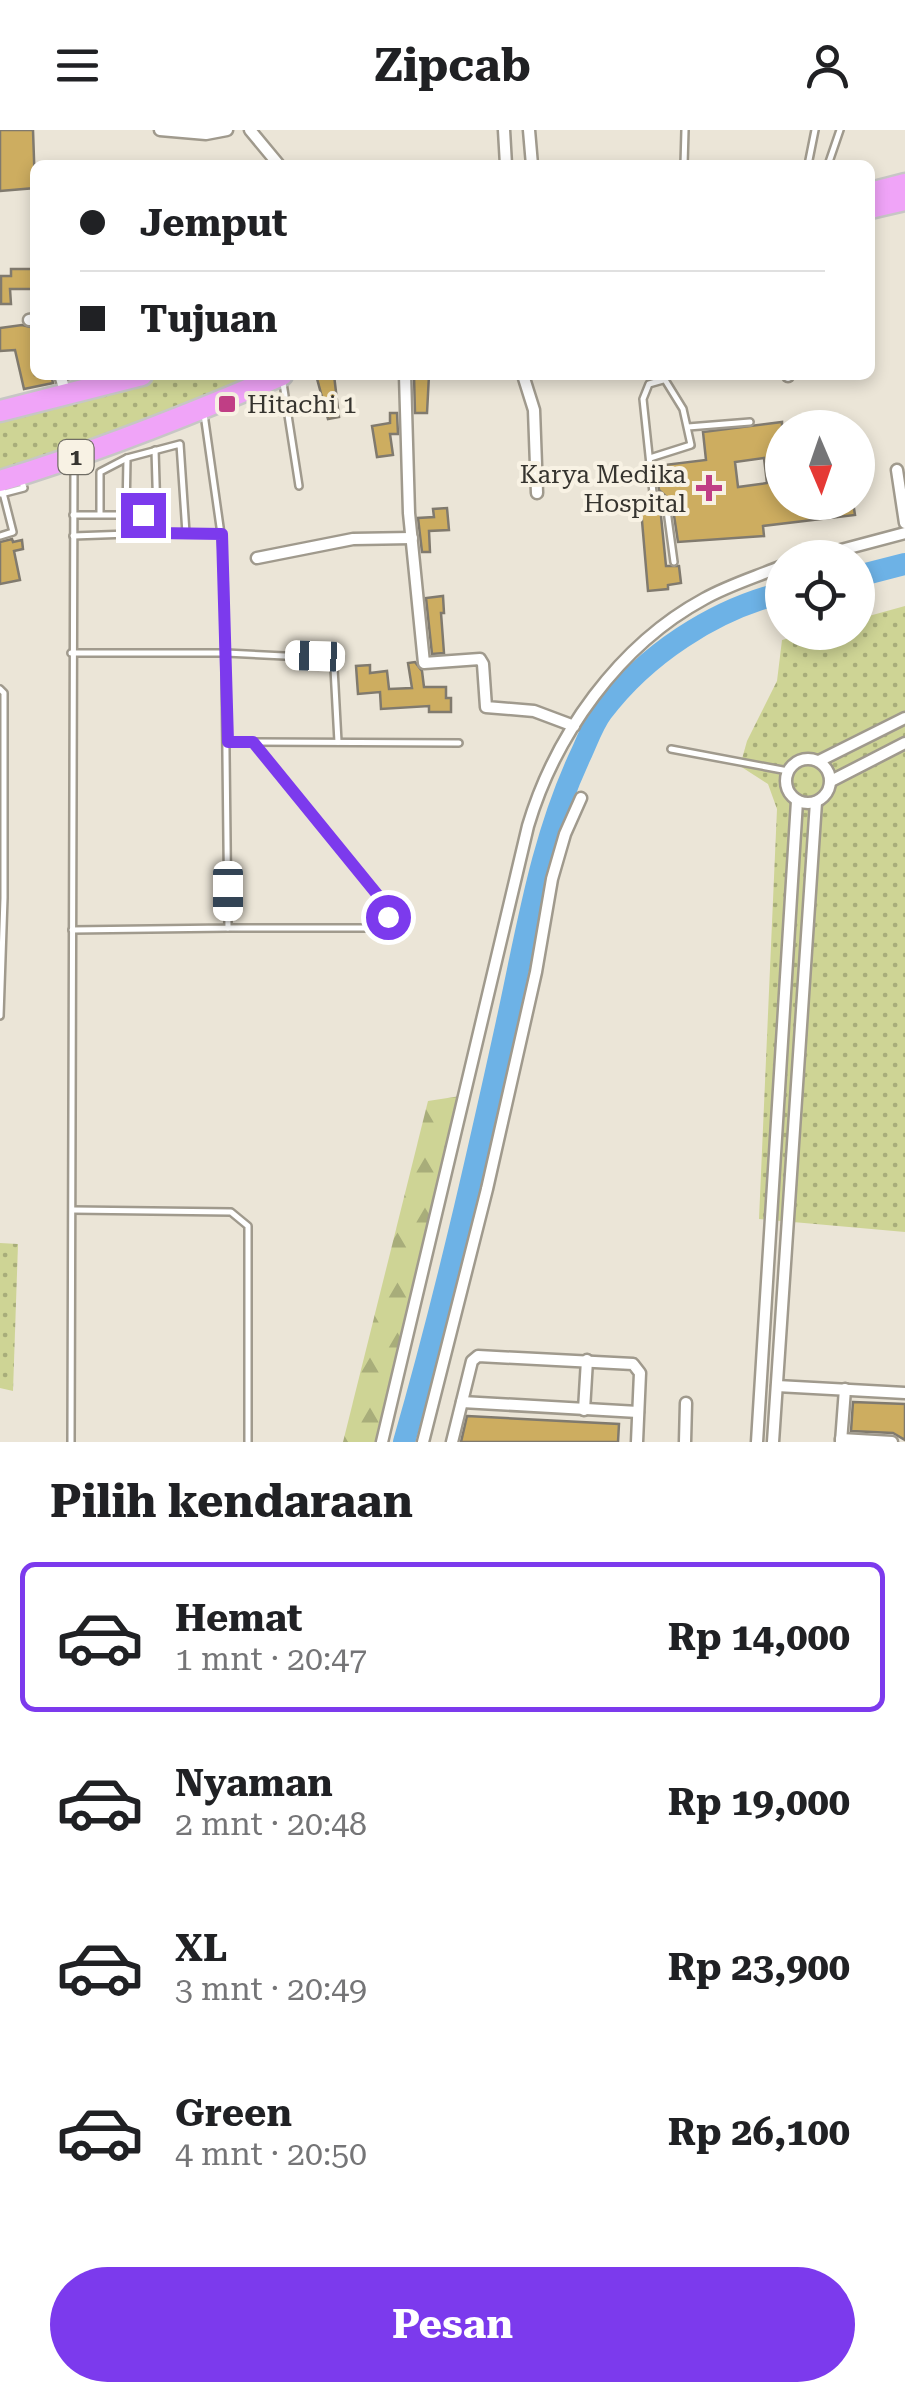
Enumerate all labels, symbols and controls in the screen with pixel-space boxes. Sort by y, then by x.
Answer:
icon: menu [50,38,105,93]
icon: person [800,38,855,93]
text: Zipcab [374,39,531,92]
text: Jemput [140,201,287,245]
text: Tujuan [140,297,278,341]
place label: Hitachi 1 [247,390,357,419]
marker: Hitachi 1 [216,393,238,415]
north arrow [765,410,875,520]
map controls [765,410,875,650]
road number: 1 [58,440,94,474]
place label: Karya Medika Hospital [520,460,686,518]
marker: Karya Medika Hospital [696,475,722,501]
route end [121,493,166,538]
button: locate [765,540,875,650]
car [284,640,346,672]
car [213,861,243,921]
route start [366,895,411,940]
text: Pilih kendaraan [50,1475,413,1528]
icon: car [55,1592,145,1682]
text: Hemat [175,1596,303,1640]
text: Rp 14,000 [668,1615,850,1659]
text: 1 mnt · 20:47 [175,1640,367,1678]
icon: car [55,1757,145,1847]
text: Nyaman [175,1761,333,1805]
text: Rp 19,000 [668,1780,850,1824]
text: 2 mnt · 20:48 [175,1805,367,1843]
icon: car [55,1922,145,2012]
text: XL [175,1926,227,1970]
text: Rp 23,900 [668,1945,850,1989]
text: 3 mnt · 20:49 [175,1970,367,2008]
icon: car [55,2087,145,2177]
text: Green [175,2091,292,2135]
text: Rp 26,100 [668,2110,850,2154]
text: 4 mnt · 20:50 [175,2135,367,2173]
button: Pesan [50,2267,855,2382]

